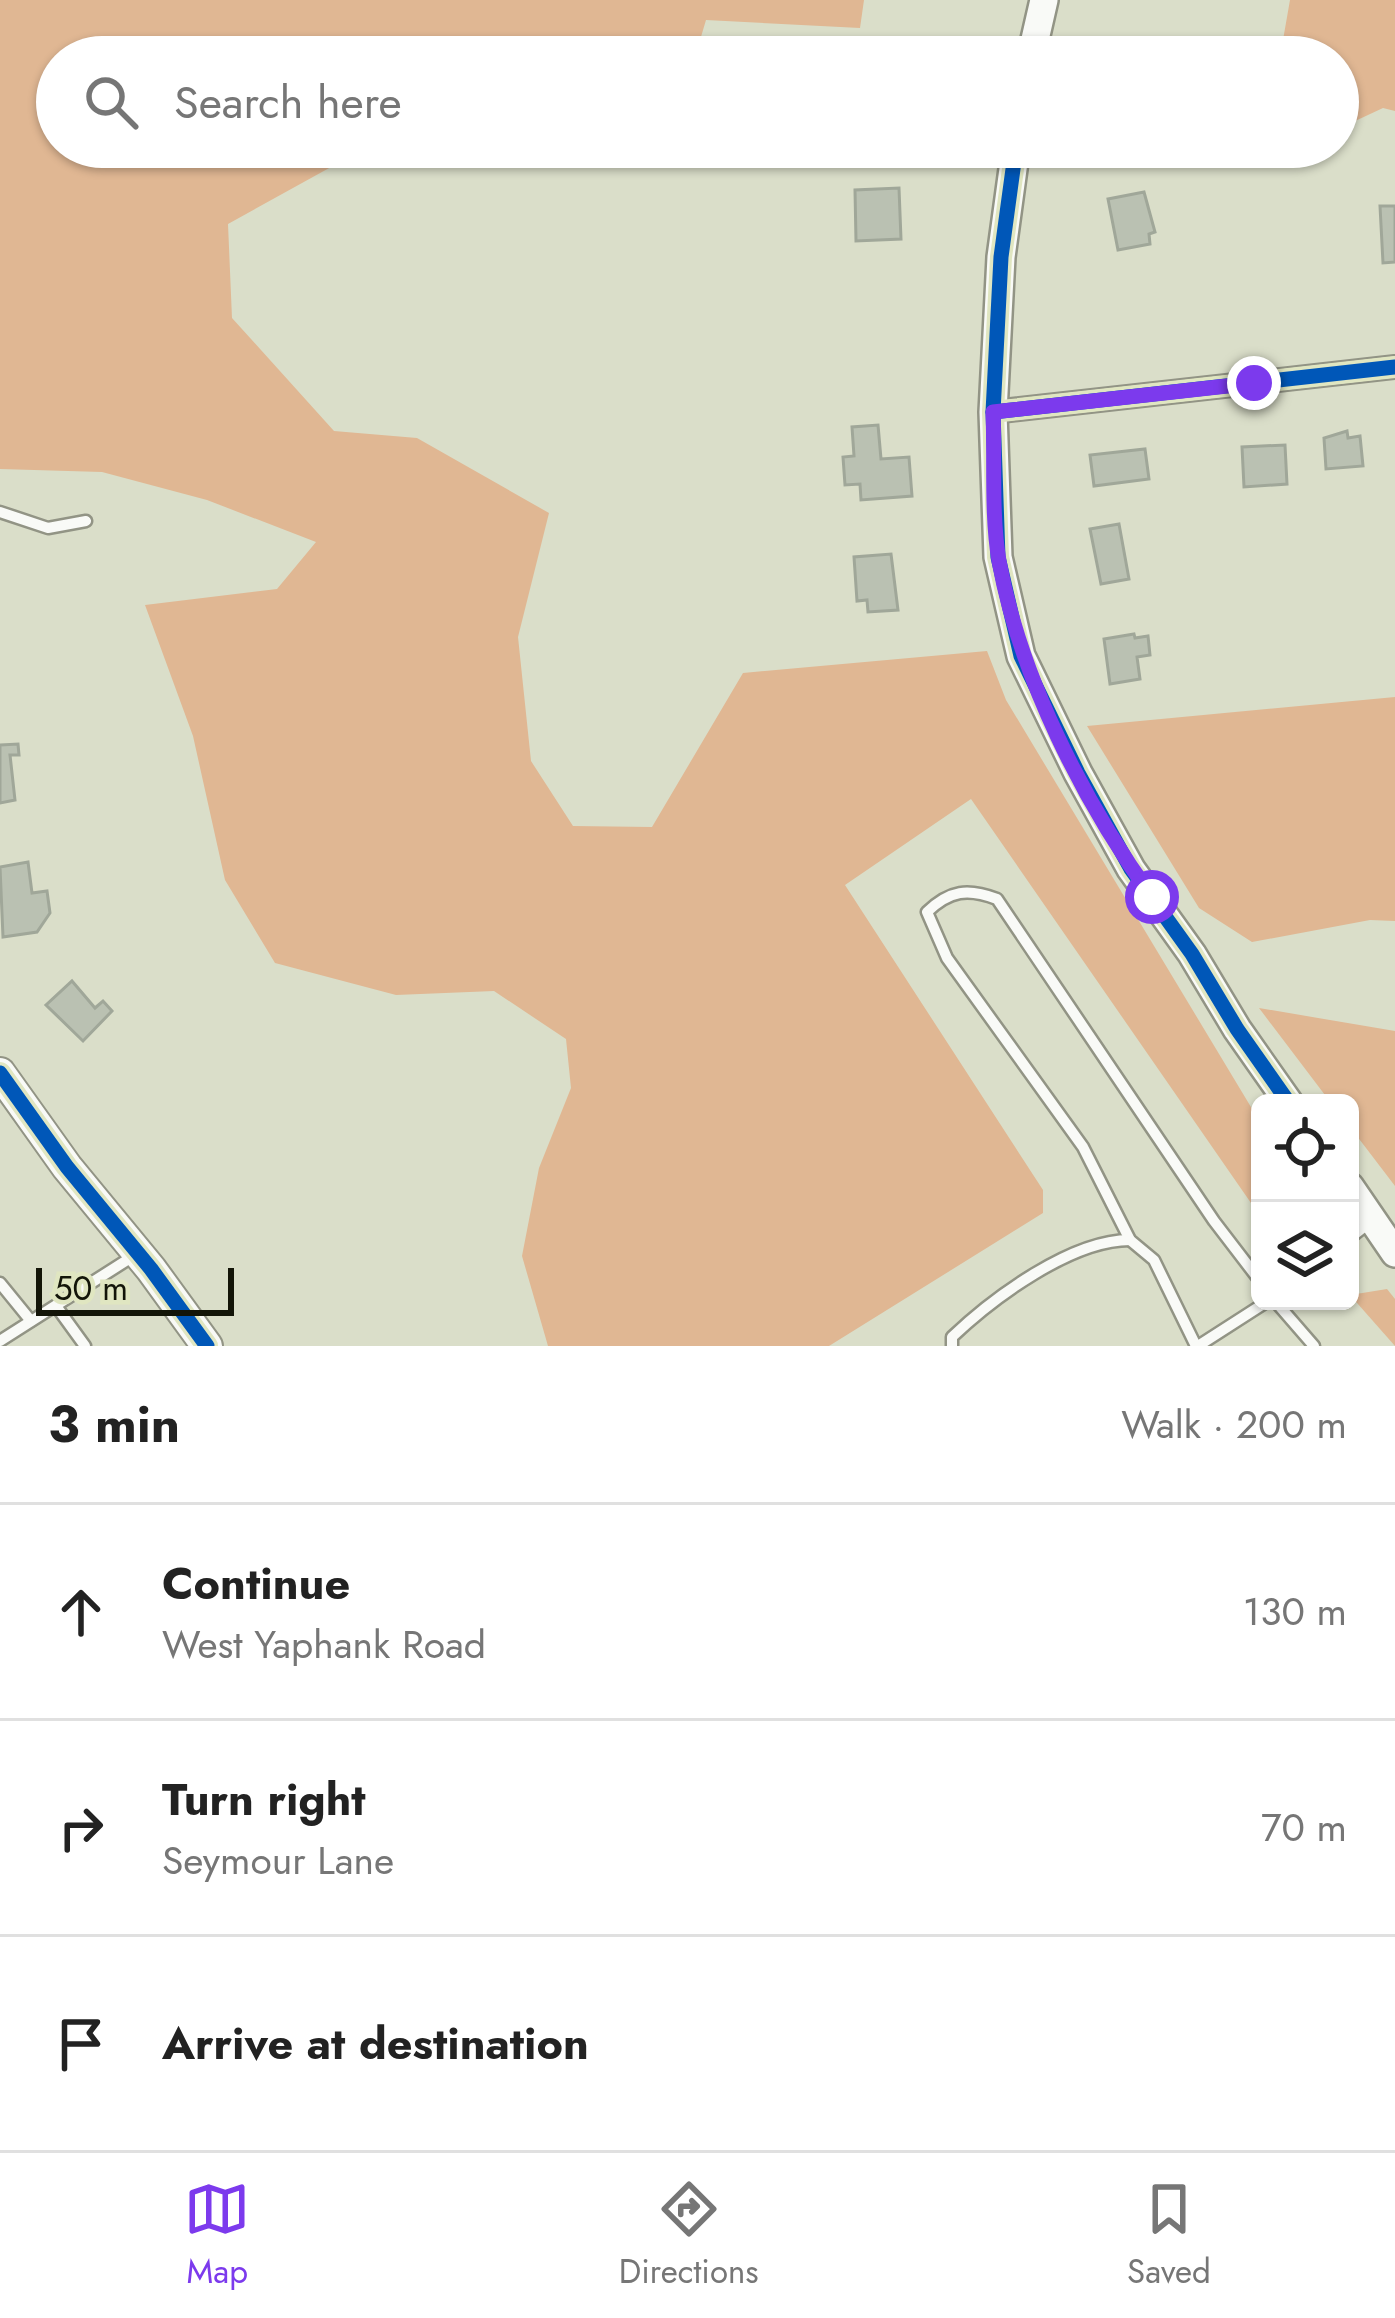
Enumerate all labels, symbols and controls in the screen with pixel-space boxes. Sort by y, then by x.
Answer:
search box [36,36,1359,168]
icon: search [78,69,144,135]
text: Search here [174,70,402,135]
route end [1227,356,1281,410]
route start [1125,870,1179,924]
map controls [1251,1094,1359,1310]
button: locate [1251,1094,1359,1202]
button: layers [1251,1202,1359,1310]
scale bar [36,1262,234,1315]
text: 50 m [54,1265,128,1312]
text: 3 min [48,1387,180,1461]
text: Walk · 200 m [1121,1396,1347,1453]
text: Continue [162,1551,350,1616]
icon: ahead [48,1579,114,1645]
text: 130 m [1243,1583,1347,1640]
text: West Yaphank Road [162,1616,486,1673]
text: Turn right [162,1767,366,1832]
icon: right [48,1795,114,1861]
text: 70 m [1261,1799,1347,1856]
text: Seymour Lane [162,1832,394,1889]
icon: arrive [48,2011,114,2077]
text: Arrive at destination [162,2011,589,2076]
tab: Map [184,2176,250,2295]
tab: Directions [619,2176,759,2295]
tab: Saved [1127,2176,1211,2295]

